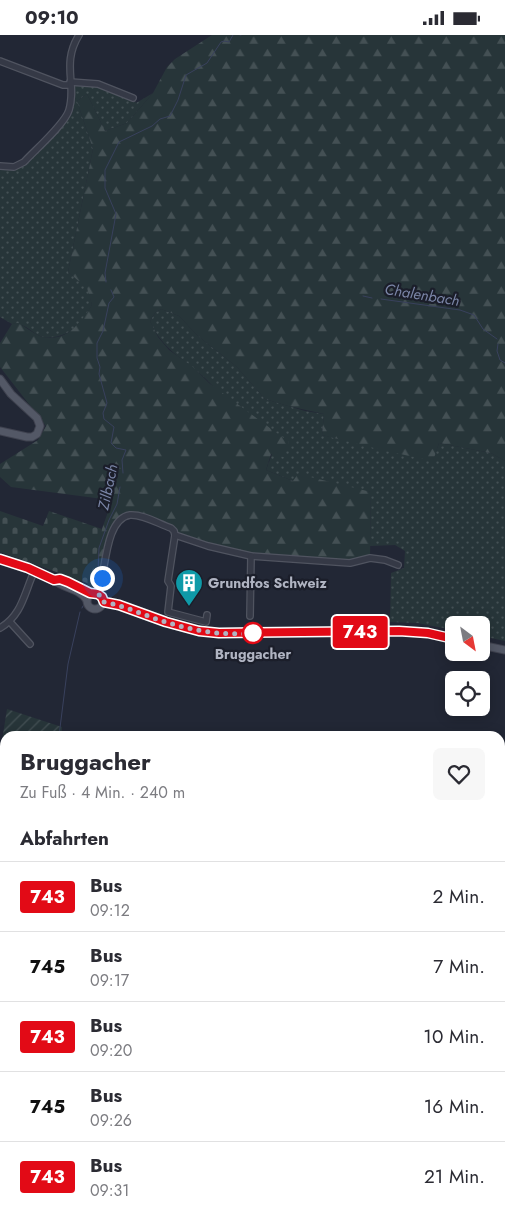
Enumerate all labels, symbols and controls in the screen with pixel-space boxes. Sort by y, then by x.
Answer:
text: 09:10 [25,4,79,31]
water label: Chalenbach [383,278,461,312]
water label: Zilbach [92,462,124,513]
your location [90,566,115,591]
building icon: Grundfos Schweiz [174,568,204,607]
place label: Grundfos Schweiz [208,573,327,593]
line badge: 743 [331,616,389,648]
north arrow [445,616,490,661]
map controls [445,616,490,716]
text: 743 [343,619,377,645]
marker: Bruggacher [242,622,264,644]
place label: Bruggacher [215,644,291,664]
button: locate [445,671,490,716]
text: Bruggacher [20,744,151,779]
button: heart [433,748,485,800]
text: Zu Fuß · 4 Min. · 240 m [20,781,185,804]
text: Abfahrten [20,825,109,852]
text: Bus [90,872,122,899]
text: 2 Min. [432,883,485,910]
text: 743 [30,884,65,910]
text: 09:12 [90,899,130,922]
text: Bus [90,942,122,969]
text: 7 Min. [433,953,485,980]
text: 745 [30,954,65,980]
text: 09:17 [90,969,129,992]
text: Bus [90,1012,122,1039]
text: 10 Min. [423,1023,485,1050]
text: 743 [30,1024,65,1050]
text: 09:20 [90,1039,132,1062]
text: Bus [90,1082,122,1109]
text: 16 Min. [424,1093,485,1120]
text: 745 [30,1094,65,1120]
text: 09:26 [90,1109,132,1132]
text: Bus [90,1152,122,1179]
text: 21 Min. [424,1163,485,1190]
text: 743 [30,1164,65,1190]
text: 09:31 [90,1179,130,1202]

